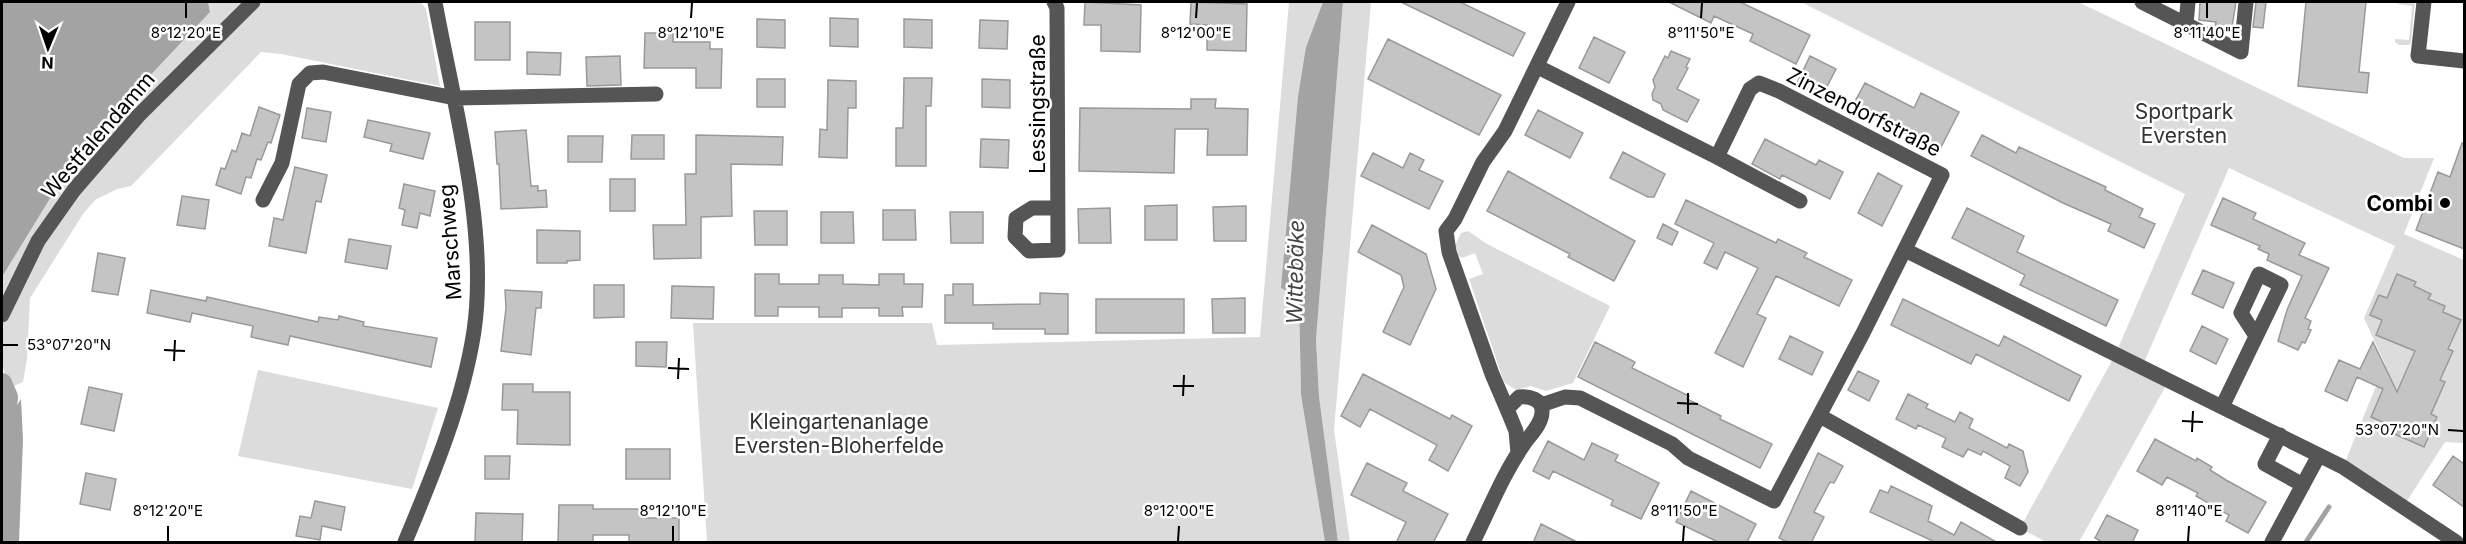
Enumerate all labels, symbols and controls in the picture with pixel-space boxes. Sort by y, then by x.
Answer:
north arrow [18,18,78,78]
text: 8°12'20"E [151,23,221,42]
text: 8°12'10"E [657,23,725,42]
text: 8°12'00"E [1161,23,1231,42]
text: 8°11'50"E [1667,23,1735,42]
text: 8°11'40"E [2174,23,2240,42]
street label: Lessingstraße [1025,34,1050,174]
text: N [41,53,54,73]
street label: Zinzendorfstraße [1782,62,1946,162]
street label: Westfalendamm [36,67,160,203]
park label: Sportpark Eversten [2135,99,2234,148]
street label: Marschweg [433,183,467,301]
place label: Combi [2366,191,2433,216]
marker: Combi [2438,196,2452,210]
water label: Wittebäke [1281,219,1309,325]
text: 53°07'20"N [27,335,111,354]
park label: Kleingartenanlage Eversten-Bloherfelde [734,409,944,458]
text: 53°07'20"N [2355,420,2439,439]
text: 8°12'20"E [133,501,203,520]
text: 8°12'10"E [639,501,707,520]
text: 8°12'00"E [1144,501,1214,520]
text: 8°11'50"E [1650,501,1718,520]
text: 8°11'40"E [2156,501,2222,520]

